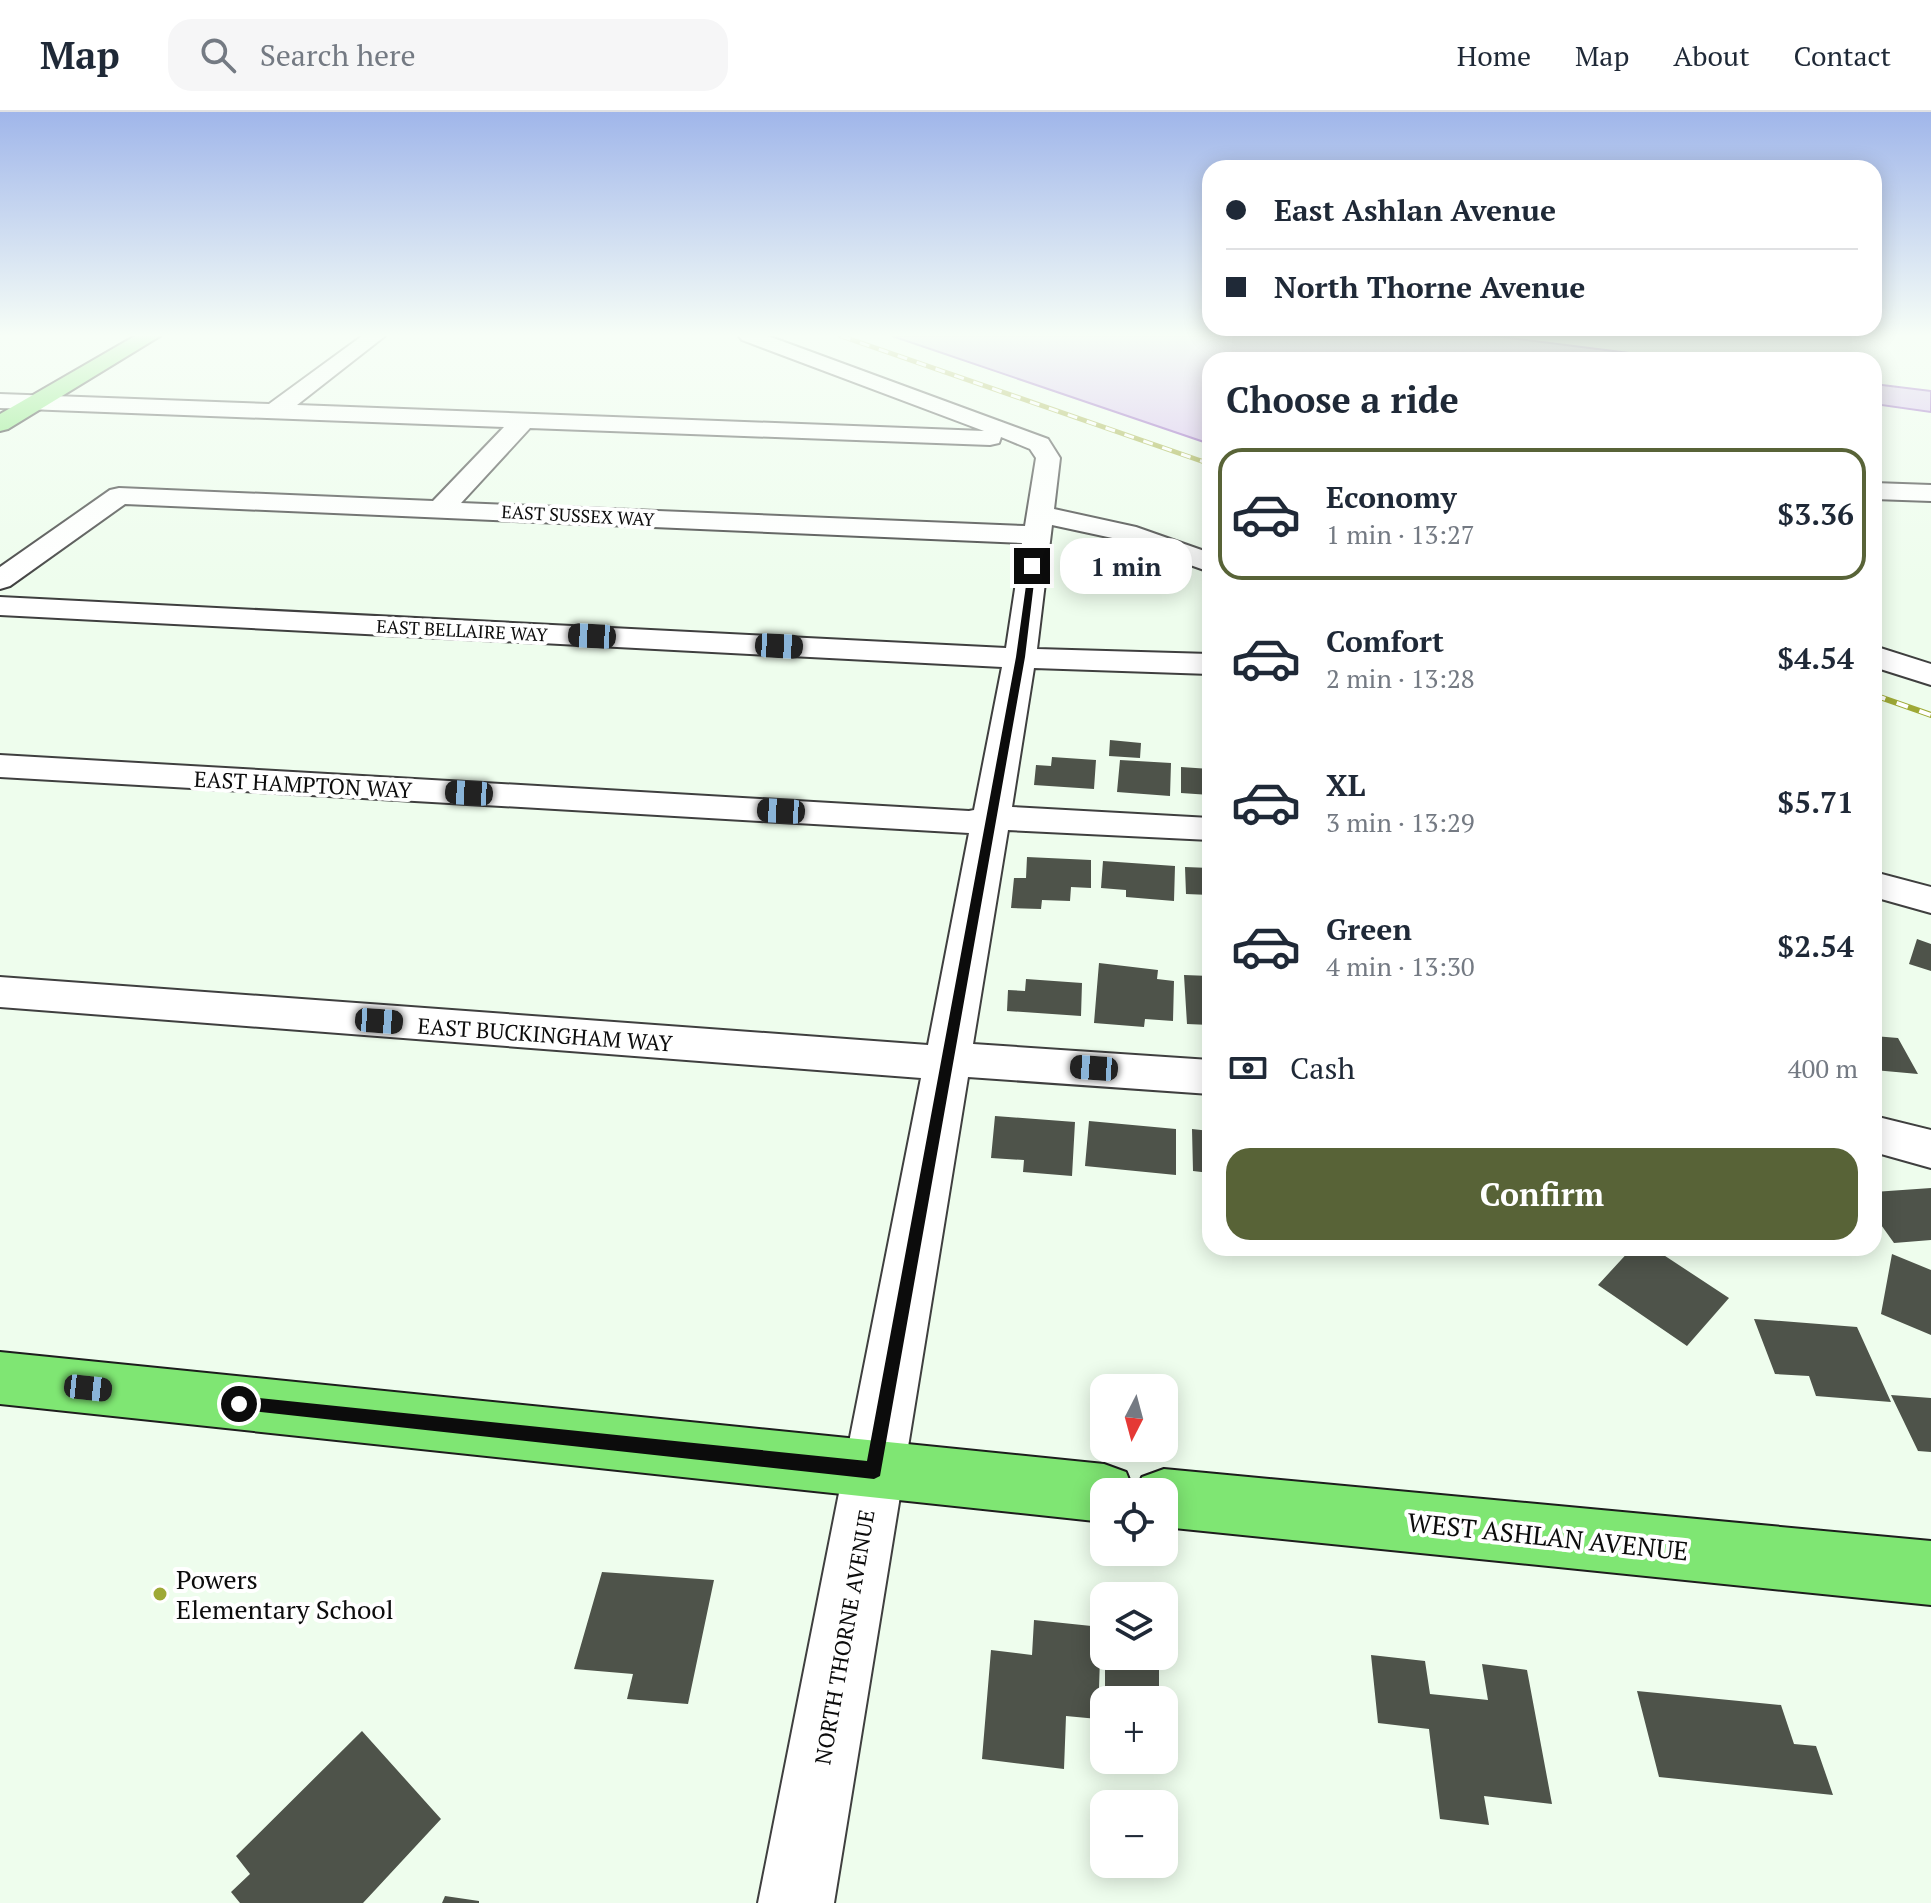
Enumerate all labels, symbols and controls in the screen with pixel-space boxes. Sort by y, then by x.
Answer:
search box [168,19,728,91]
text: Map [40,30,120,80]
icon: search [196,33,240,77]
text: Search here [260,35,416,75]
text: Home [1457,37,1531,74]
text: Map [1575,37,1629,74]
text: About [1673,37,1750,74]
text: Contact [1794,37,1891,74]
text: East Ashlan Avenue [1274,190,1556,230]
text: North Thorne Avenue [1274,267,1585,307]
text: Choose a ride [1226,376,1459,423]
text: Economy [1326,477,1457,517]
icon: car [1230,478,1302,550]
text: $3.36 [1777,494,1854,534]
street label: EAST SUSSEX WAY [501,499,656,531]
text: 1 min · 13:27 [1326,517,1475,551]
callout: 1 min [1060,538,1192,594]
route end [1014,548,1050,584]
text: 1 min [1090,549,1162,583]
street label: EAST BELLAIRE WAY [376,614,549,646]
text: Comfort [1326,621,1444,661]
icon: car [1230,622,1302,694]
car [567,623,617,649]
car [754,633,804,659]
text: $4.54 [1777,638,1854,678]
text: 2 min · 13:28 [1326,661,1475,695]
street label: EAST HAMPTON WAY [193,764,414,804]
text: XL [1326,765,1365,805]
icon: car [1230,766,1302,838]
car [444,780,494,806]
text: $5.71 [1777,782,1854,822]
car [756,798,806,824]
text: 3 min · 13:29 [1326,805,1475,839]
text: Green [1326,909,1412,949]
icon: car [1230,910,1302,982]
text: $2.54 [1777,926,1854,966]
text: 4 min · 13:30 [1326,949,1475,983]
car [354,1007,404,1035]
street label: EAST BUCKINGHAM WAY [417,1011,674,1057]
icon: cash [1226,1046,1270,1090]
text: Cash [1290,1048,1355,1088]
text: 400 m [1788,1051,1858,1085]
car [1069,1054,1119,1082]
button: Confirm [1226,1148,1858,1240]
car [63,1374,113,1402]
north arrow [1090,1374,1178,1462]
map controls [1090,1374,1178,1878]
route start [221,1386,257,1422]
button: locate [1090,1478,1178,1566]
street label: WEST ASHLAN AVENUE [1406,1504,1690,1568]
street label: NORTH THORNE AVENUE [807,1507,881,1767]
place label: Powers Elementary School [176,1562,394,1626]
button: layers [1090,1582,1178,1670]
marker: Powers Elementary School [151,1585,169,1603]
button: + [1090,1686,1178,1774]
button: − [1090,1790,1178,1878]

